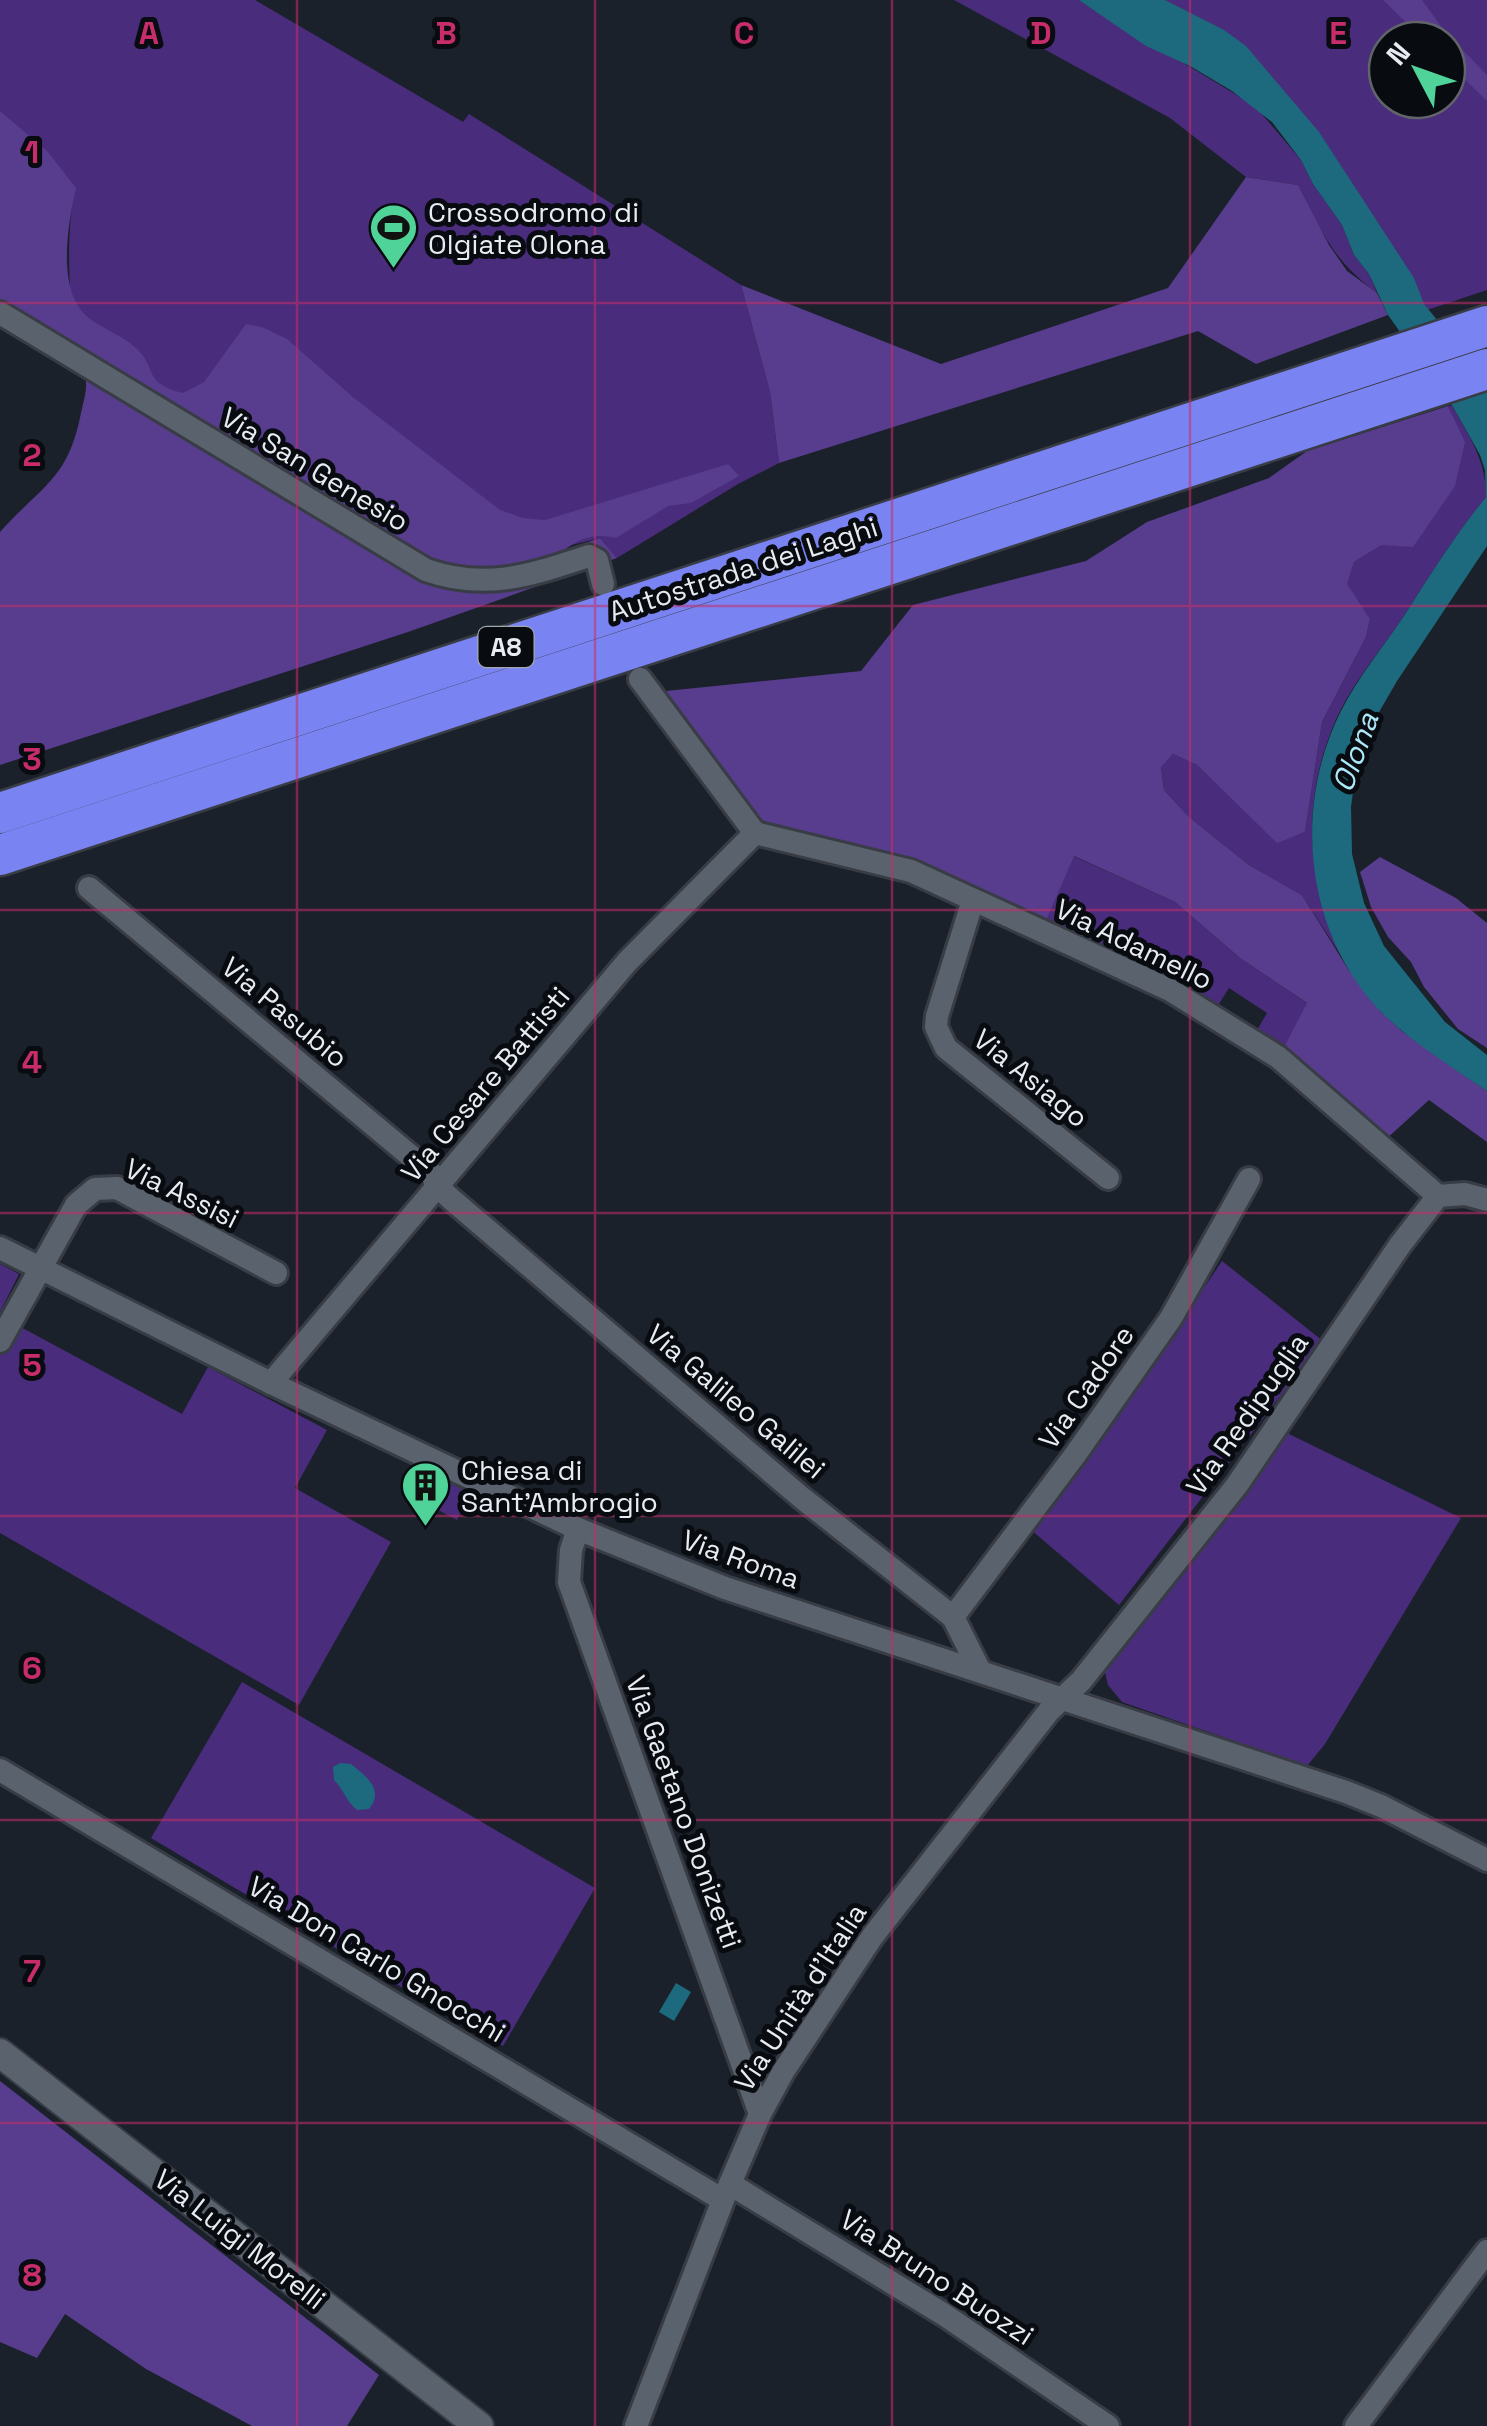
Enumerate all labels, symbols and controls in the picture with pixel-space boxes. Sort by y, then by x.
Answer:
text: A [139,13,159,53]
text: B [435,13,457,53]
text: C [734,13,754,53]
text: D [1030,13,1052,53]
text: E [1329,13,1347,53]
north arrow [1367,20,1467,120]
text: N [1378,35,1418,72]
text: 1 [25,132,39,172]
place label: Crossodromo di Olgiate Olona [428,194,639,262]
sports icon: Crossodromo di Olgiate Olona [367,202,419,270]
street label: Via San Genesio [215,399,415,539]
text: 2 [22,435,42,475]
street label: Autostrada dei Laghi [604,509,882,629]
road number: A8 [478,627,534,667]
water label: Olona [1323,706,1388,797]
text: 3 [22,739,42,779]
street label: Via Adamello [1049,890,1219,998]
street label: Via Pasubio [214,949,356,1075]
street label: Via Cesare Battisti [393,979,577,1189]
street label: Via Asiago [966,1021,1096,1135]
text: 4 [22,1042,42,1082]
street label: Via Assisi [119,1150,245,1236]
street label: Via Galileo Galilei [639,1316,833,1486]
street label: Via Cadore [1030,1318,1142,1456]
street label: Via Redipuglia [1178,1326,1316,1502]
text: 5 [22,1345,42,1385]
place label: Chiesa di Sant'Ambrogio [461,1452,658,1520]
building icon: Chiesa di Sant'Ambrogio [400,1460,452,1528]
street label: Via Roma [677,1521,805,1597]
text: 6 [22,1648,42,1688]
street label: Via Gaetano Donizetti [618,1671,750,1953]
street label: Via Don Carlo Gnocchi [242,1868,512,2050]
street label: Via Unità d'Italia [726,1896,874,2098]
text: 7 [23,1951,41,1991]
street label: Via Luigi Morelli [147,2161,333,2317]
street label: Via Bruno Buozzi [833,2201,1041,2353]
text: 8 [22,2255,42,2295]

